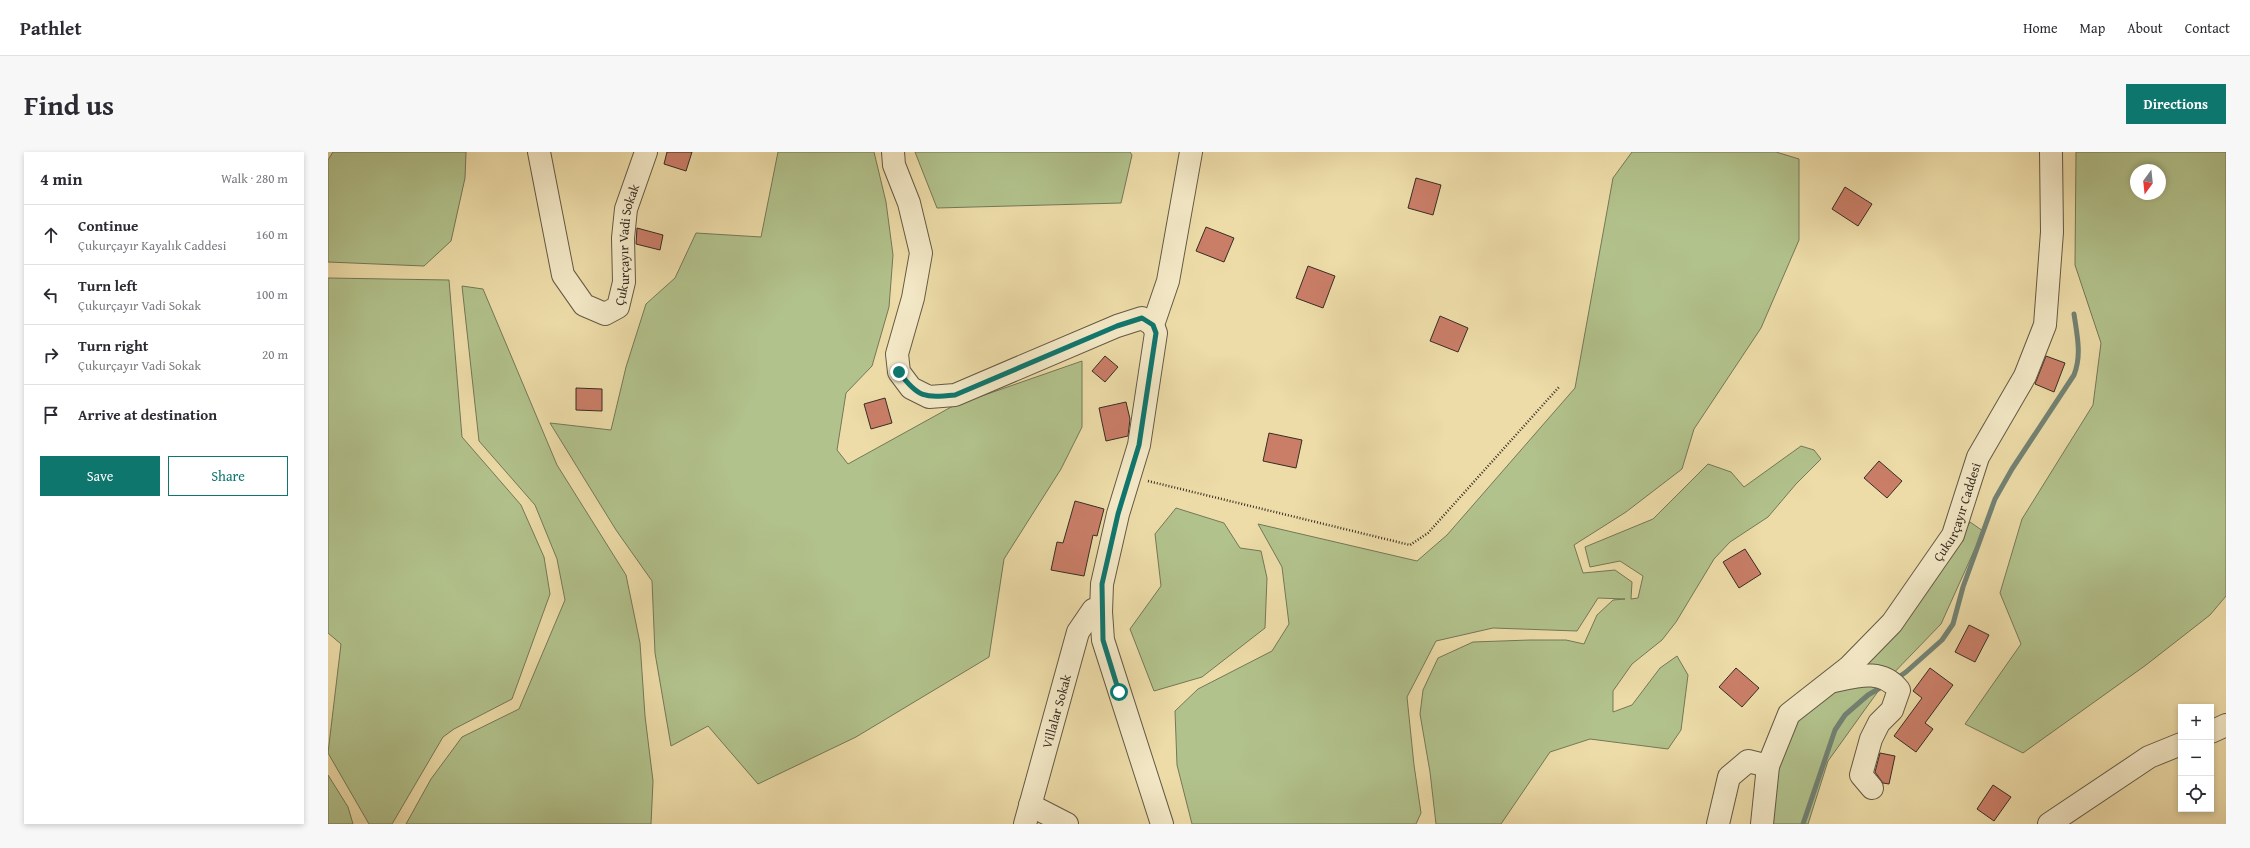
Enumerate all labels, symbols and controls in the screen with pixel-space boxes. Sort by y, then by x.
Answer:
text: Pathlet [20,14,82,42]
text: Home [2023,18,2058,38]
text: Map [2080,18,2105,38]
text: About [2127,18,2163,38]
text: Contact [2185,18,2230,38]
text: Find us [24,84,114,125]
button: Directions [2126,84,2226,124]
north arrow [2130,164,2166,200]
text: 4 min [40,166,82,191]
text: Walk · 280 m [221,169,288,188]
street label: Çukurçayır Vadi Sokak [609,181,644,307]
text: Continue [78,215,139,236]
icon: ahead [40,224,62,246]
text: 160 m [256,225,288,244]
text: Çukurçayır Kayalık Caddesi [78,236,226,255]
text: Turn left [78,275,137,296]
icon: left [40,284,62,306]
text: 100 m [256,285,288,304]
text: Çukurçayır Vadi Sokak [78,296,201,315]
text: Turn right [78,335,149,356]
icon: right [40,344,62,366]
text: 20 m [262,345,288,364]
text: Çukurçayır Vadi Sokak [78,356,201,375]
route end [890,363,908,381]
icon: arrive [40,404,62,426]
text: Arrive at destination [78,404,217,425]
button: Save [40,456,160,496]
button: Share [168,456,288,496]
street label: Çukurçayır Caddesi [1928,460,1985,565]
street label: Villalar Sokak [1037,672,1076,750]
route start [1110,683,1128,701]
map controls [2178,704,2214,812]
button: + [2178,704,2214,740]
button: − [2178,740,2214,776]
button: locate [2178,776,2214,812]

